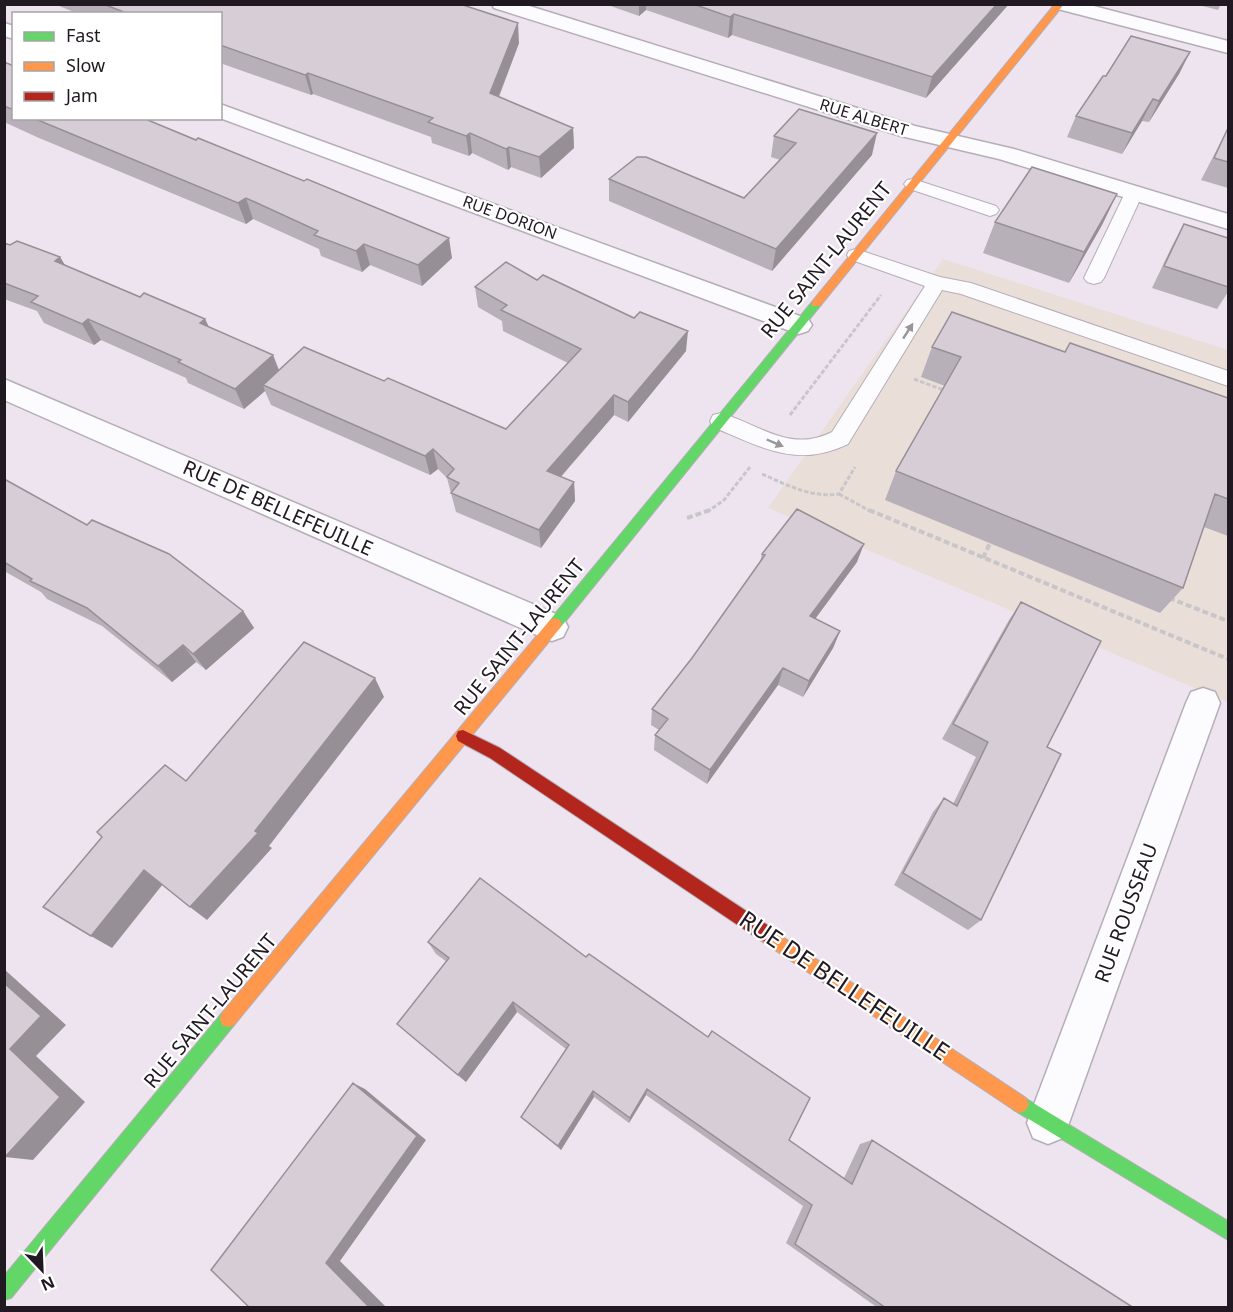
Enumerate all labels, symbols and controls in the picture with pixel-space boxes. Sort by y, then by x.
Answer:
legend [12,12,222,120]
text: Fast [66,23,101,47]
text: Slow [66,53,105,77]
text: Jam [64,83,98,107]
street label: RUE ALBERT [817,93,911,141]
street label: RUE SAINT-LAURENT [754,176,897,343]
street label: RUE DORION [460,190,560,244]
one-way arrow [902,323,913,339]
one-way arrow [766,439,784,448]
street label: RUE DE BELLEFEUILLE [179,453,378,562]
street label: RUE SAINT-LAURENT [447,553,590,720]
street label: RUE ROUSSEAU [1088,839,1163,986]
street label: RUE DE BELLEFEUILLE [733,902,956,1067]
street label: RUE SAINT-LAURENT [137,928,282,1094]
north arrow [12,1240,72,1300]
text: N [38,1271,58,1296]

